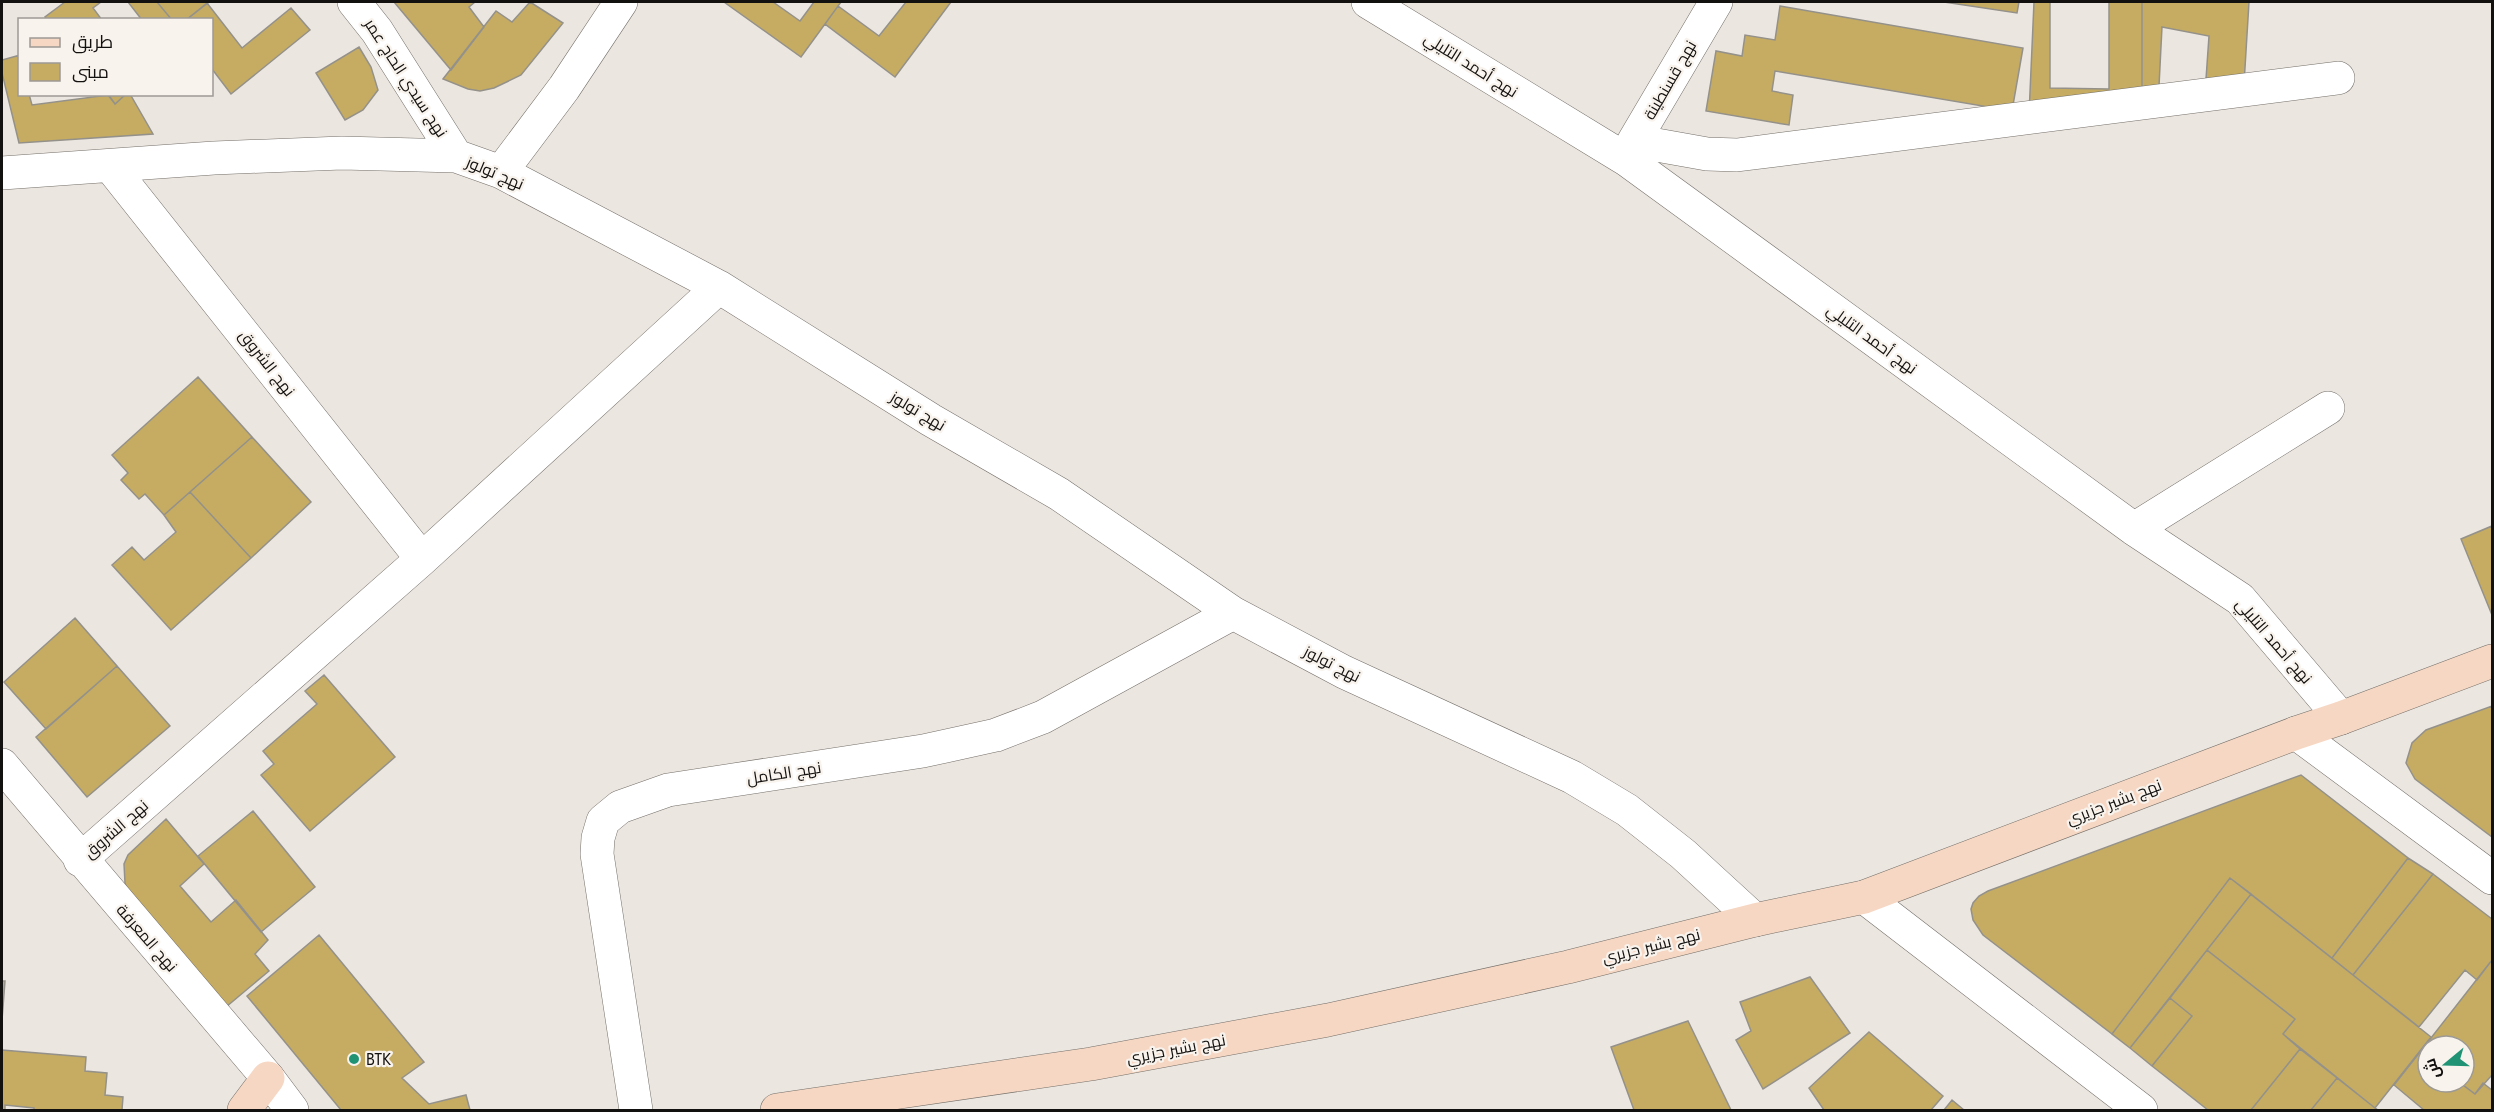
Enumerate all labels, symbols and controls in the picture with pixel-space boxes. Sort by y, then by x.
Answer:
street label: نهج سيدي الحاج عمر [357,13,453,143]
legend [18,18,213,96]
street label: نهج أحمد التليلي [1419,27,1522,105]
text: طريق [72,29,113,55]
street label: نهج قسنطينة [1638,36,1702,124]
text: مبنى [72,59,109,85]
street label: نهج تولوز [461,150,528,196]
street label: نهج أحمد التليلي [1821,298,1922,381]
street label: نهج الشروق [234,325,300,401]
street label: نهج تولوز [885,385,950,437]
street label: نهج أحمد التليلي [2229,593,2318,690]
street label: نهج تولوز [1299,639,1364,688]
street label: نهج الكامل [745,756,823,790]
street label: نهج بشير جزيري [2063,773,2166,833]
street label: نهج الشروق [79,794,153,864]
street label: نهج المعرفة [111,899,183,977]
street label: نهج بشير جزيري [1600,923,1703,971]
street label: نهج بشير جزيري [1125,1028,1228,1072]
north arrow [2416,1034,2476,1094]
place label: BTK [366,1048,391,1071]
marker: BTK [347,1052,361,1066]
text: ش [2418,1055,2447,1082]

